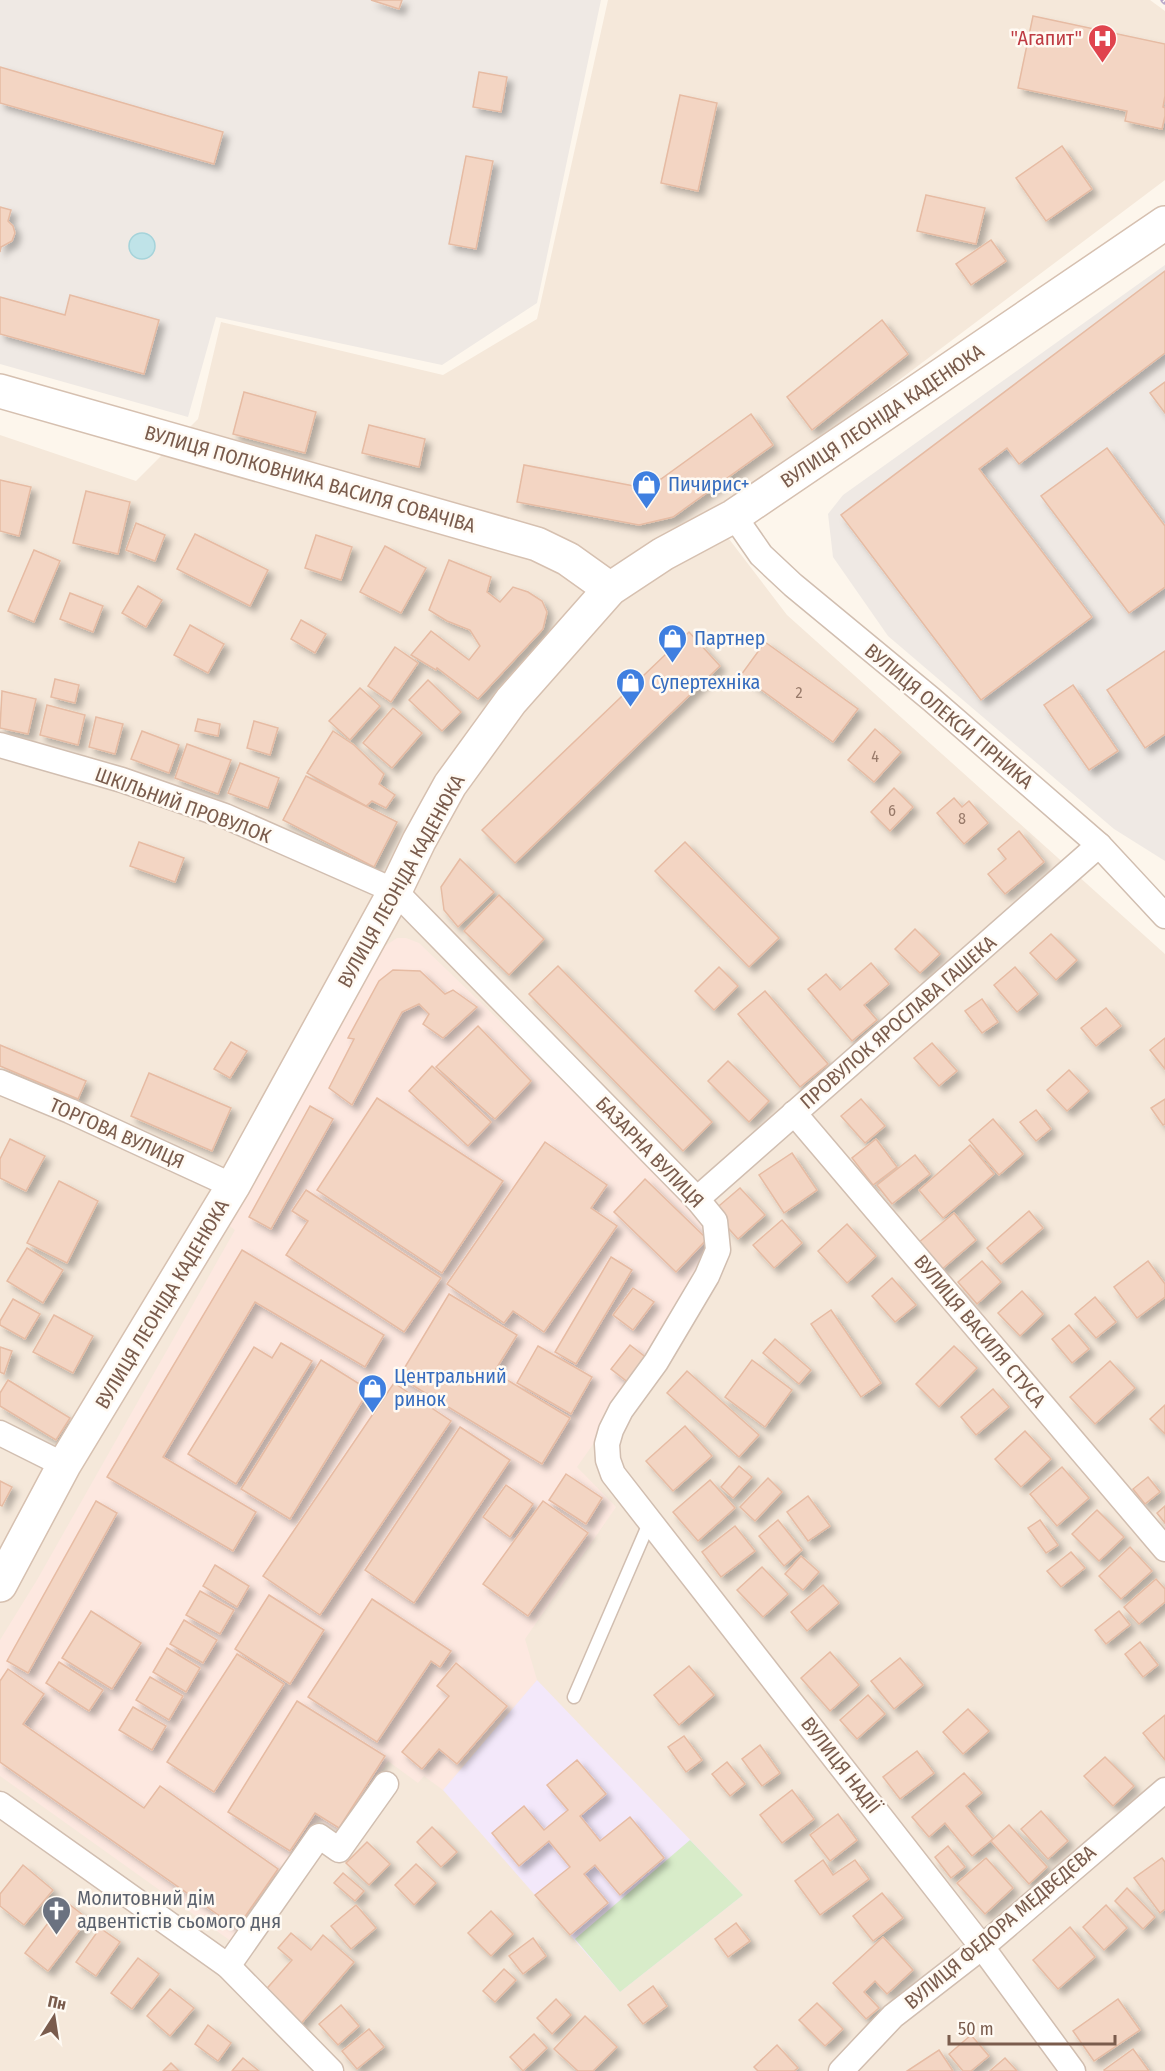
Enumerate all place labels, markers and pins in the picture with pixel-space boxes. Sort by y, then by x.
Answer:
hospital icon: "Агапит" [1087,22,1119,64]
place label: "Агапит" [1011,26,1082,50]
shop icon: Пичирис+ [631,468,663,510]
place label: Пичирис+ [668,472,750,496]
shop icon: Партнер [657,622,689,664]
place label: Партнер [694,626,765,650]
shop icon: Супертехніка [614,666,646,708]
place label: Супертехніка [651,670,760,694]
place label: Центральний ринок [394,1364,507,1411]
shop icon: Центральний ринок [357,1372,389,1414]
place label: Молитовний дім адвентістів сьомого дня [77,1886,281,1933]
church icon: Молитовний дім адвентістів сьомого дня [40,1894,72,1936]

